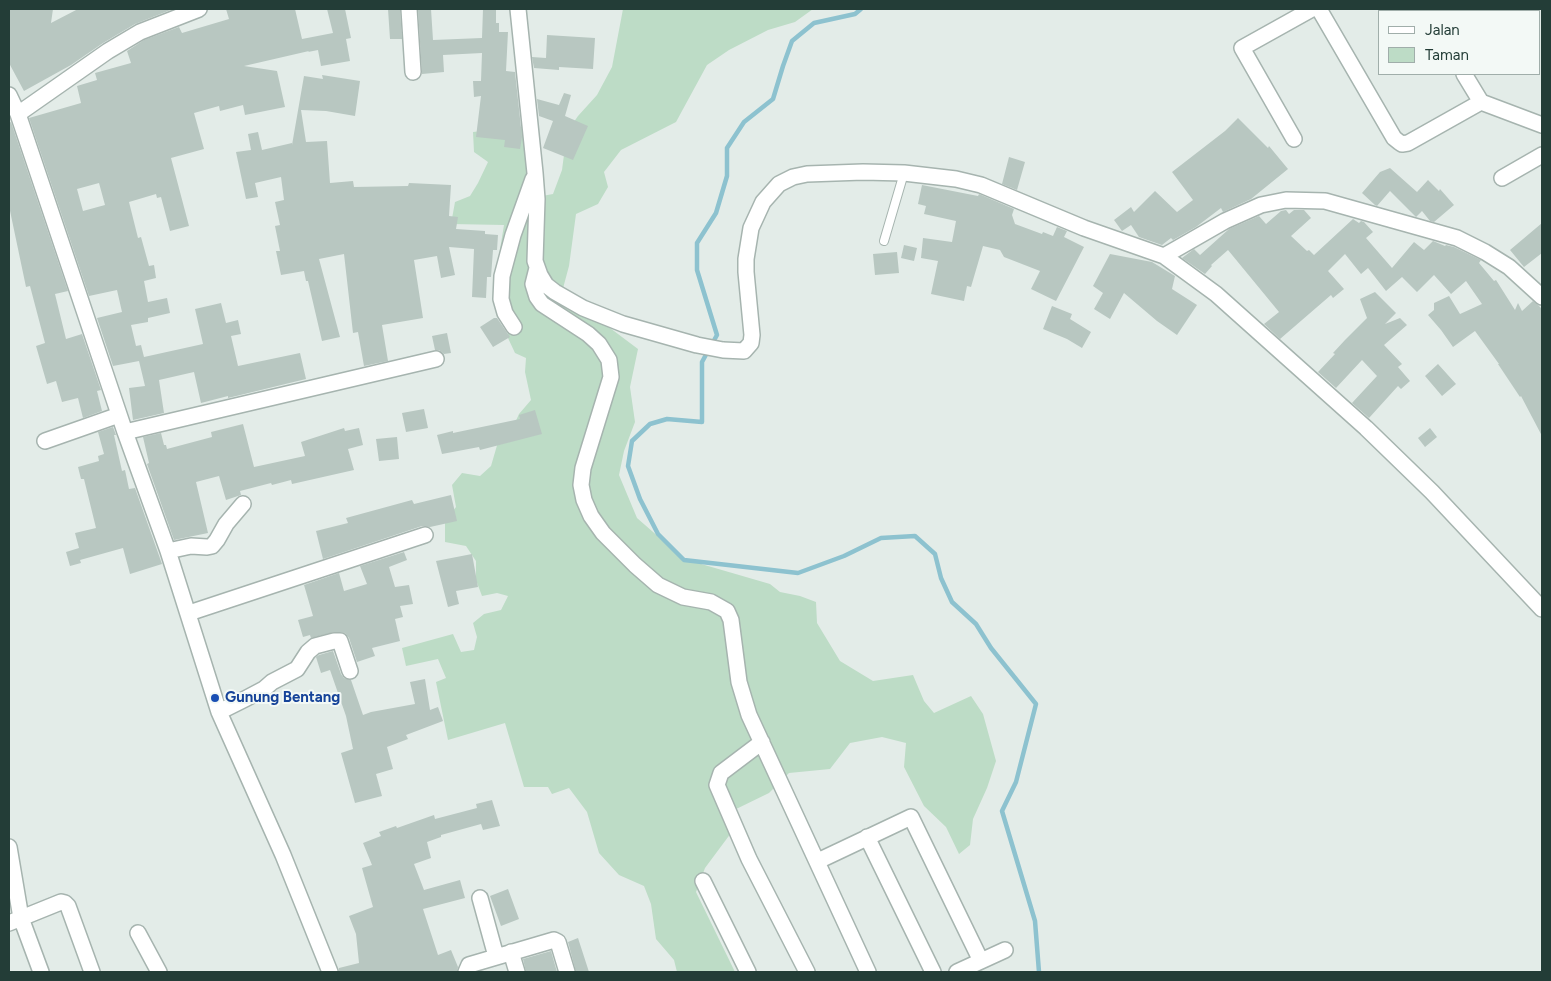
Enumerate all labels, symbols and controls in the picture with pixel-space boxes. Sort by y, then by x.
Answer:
legend [1378,10,1541,75]
text: Jalan [1425,21,1460,39]
text: Taman [1425,46,1469,64]
place label: Gunung Bentang [225,689,340,707]
marker: Gunung Bentang [209,692,221,704]

